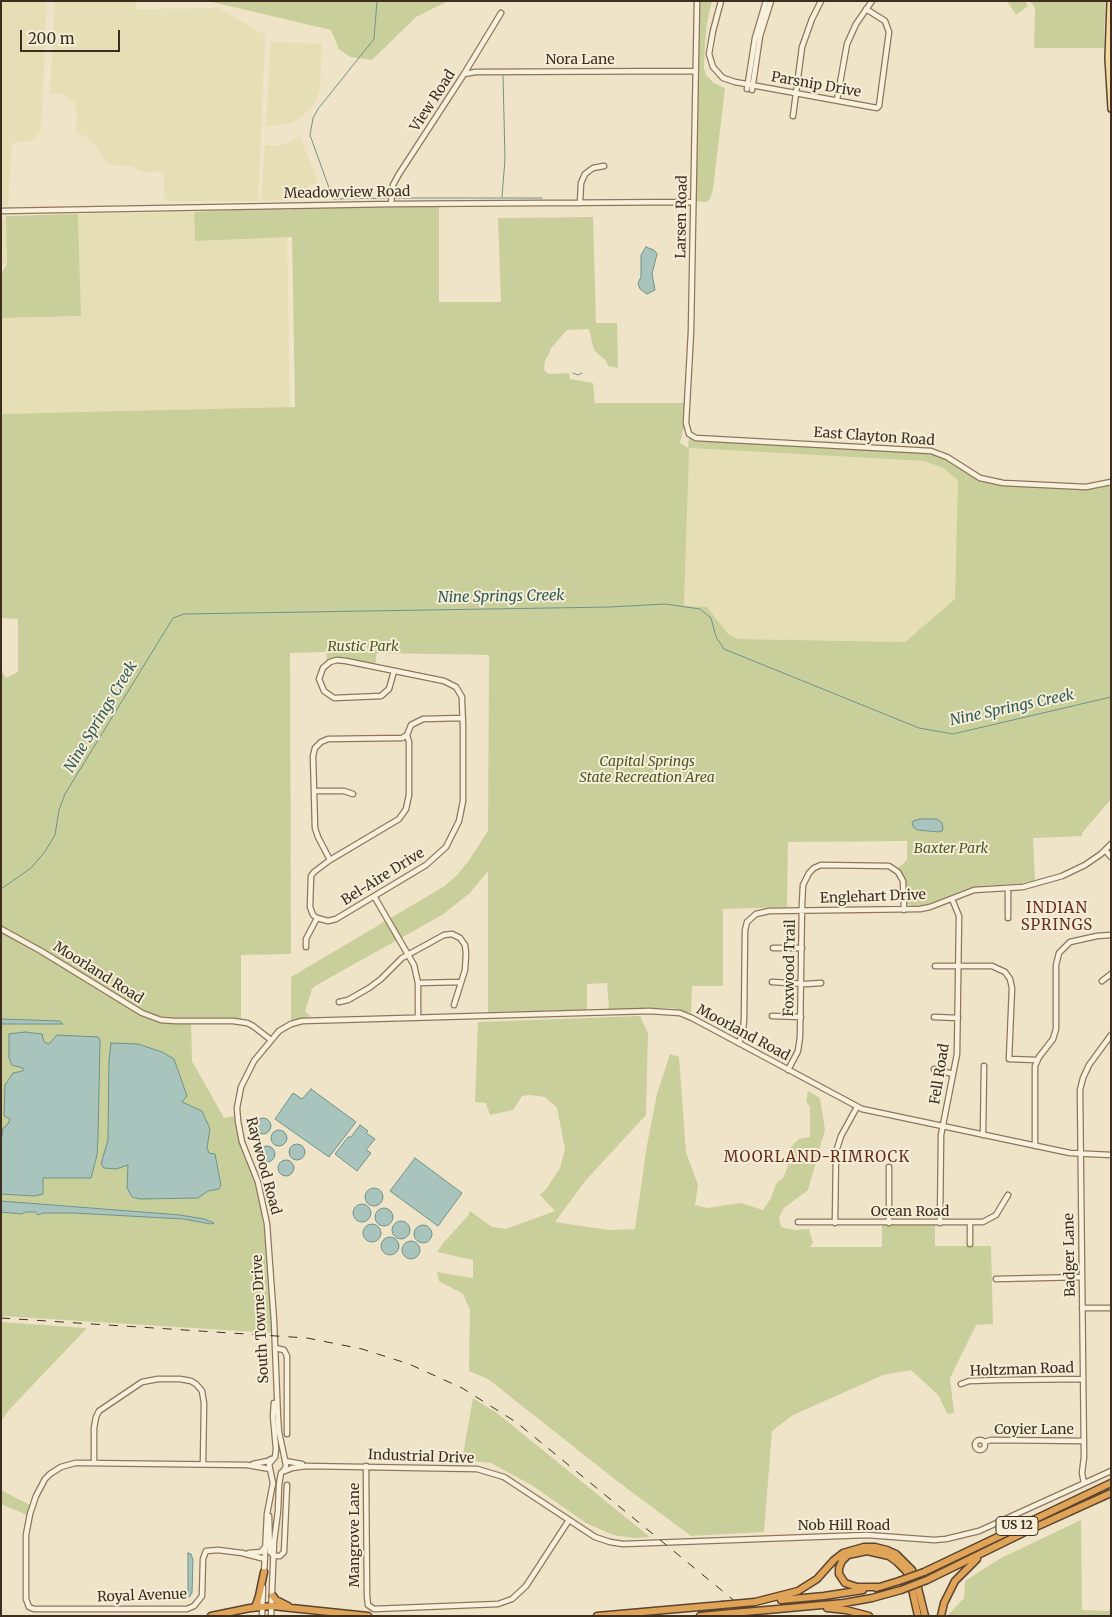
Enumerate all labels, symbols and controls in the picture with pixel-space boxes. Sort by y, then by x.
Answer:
scale bar [22,20,122,52]
text: 200 m [28,29,75,48]
street label: Nora Lane [545,52,615,68]
street label: View Road [407,67,459,135]
street label: Parsnip Drive [770,69,862,101]
street label: Larsen Road [673,175,691,259]
street label: Meadowview Road [283,183,411,203]
street label: East Clayton Road [813,424,935,450]
water label: Nine Springs Creek [437,587,565,607]
park label: Rustic Park [327,639,399,655]
water label: Nine Springs Creek [61,658,141,776]
water label: Nine Springs Creek [948,686,1076,730]
park label: Capital Springs State Recreation Area [579,754,715,786]
park label: Baxter Park [914,841,988,857]
street label: Bel-Aire Drive [338,845,428,909]
street label: Englehart Drive [820,887,926,907]
district label: INDIAN SPRINGS [1020,900,1094,935]
street label: Foxwood Trail [781,919,799,1017]
street label: Moorland Road [50,939,146,1007]
street label: Moorland Road [693,1001,793,1065]
street label: Fell Road [927,1042,953,1106]
street label: Raywood Road [242,1115,284,1217]
district label: MOORLAND-RIMROCK [722,1149,912,1167]
street label: Ocean Road [871,1204,949,1220]
street label: Badger Lane [1061,1213,1079,1297]
street label: South Towne Drive [249,1254,273,1384]
street label: Holtzman Road [970,1360,1074,1380]
street label: Coyier Lane [994,1422,1074,1438]
street label: Industrial Drive [368,1447,474,1467]
street label: Mangrove Lane [347,1483,363,1587]
road number: US 12 [996,1516,1038,1535]
street label: Nob Hill Road [798,1518,890,1534]
street label: Royal Avenue [97,1586,187,1606]

